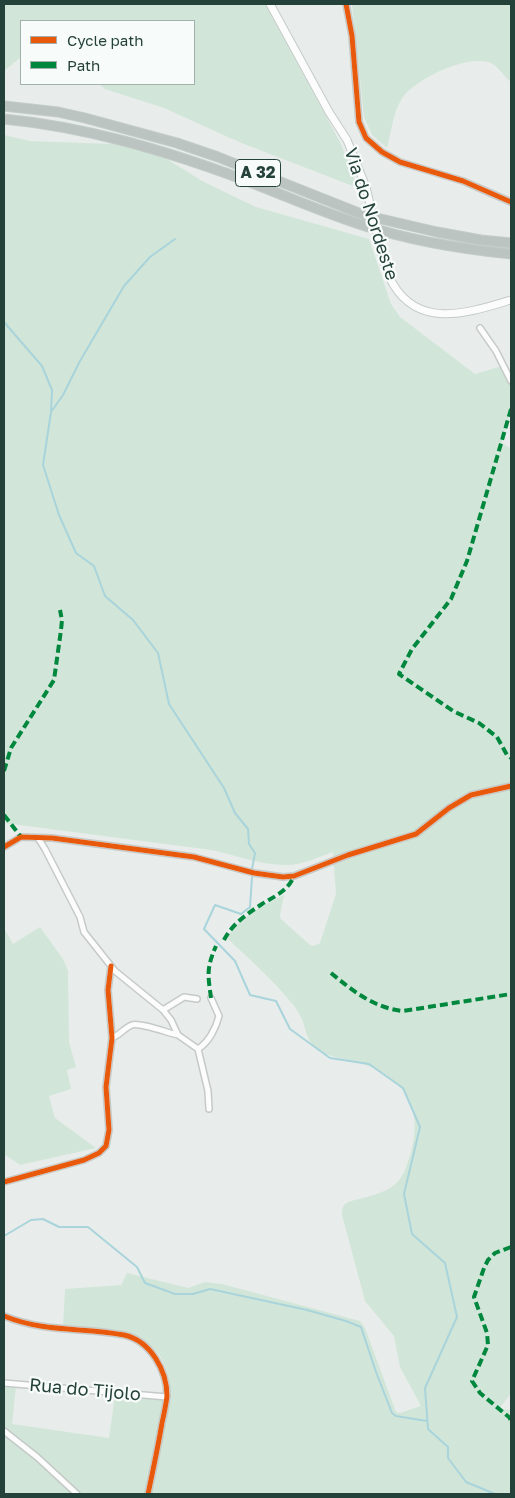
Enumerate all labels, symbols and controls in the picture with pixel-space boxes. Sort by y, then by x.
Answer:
legend [20,20,195,85]
text: Cycle path [67,31,143,49]
text: Path [67,56,100,74]
street label: Via do Nordeste [339,145,403,283]
road number: A 32 [236,160,280,187]
street label: Rua do Tijolo [28,1374,142,1406]

